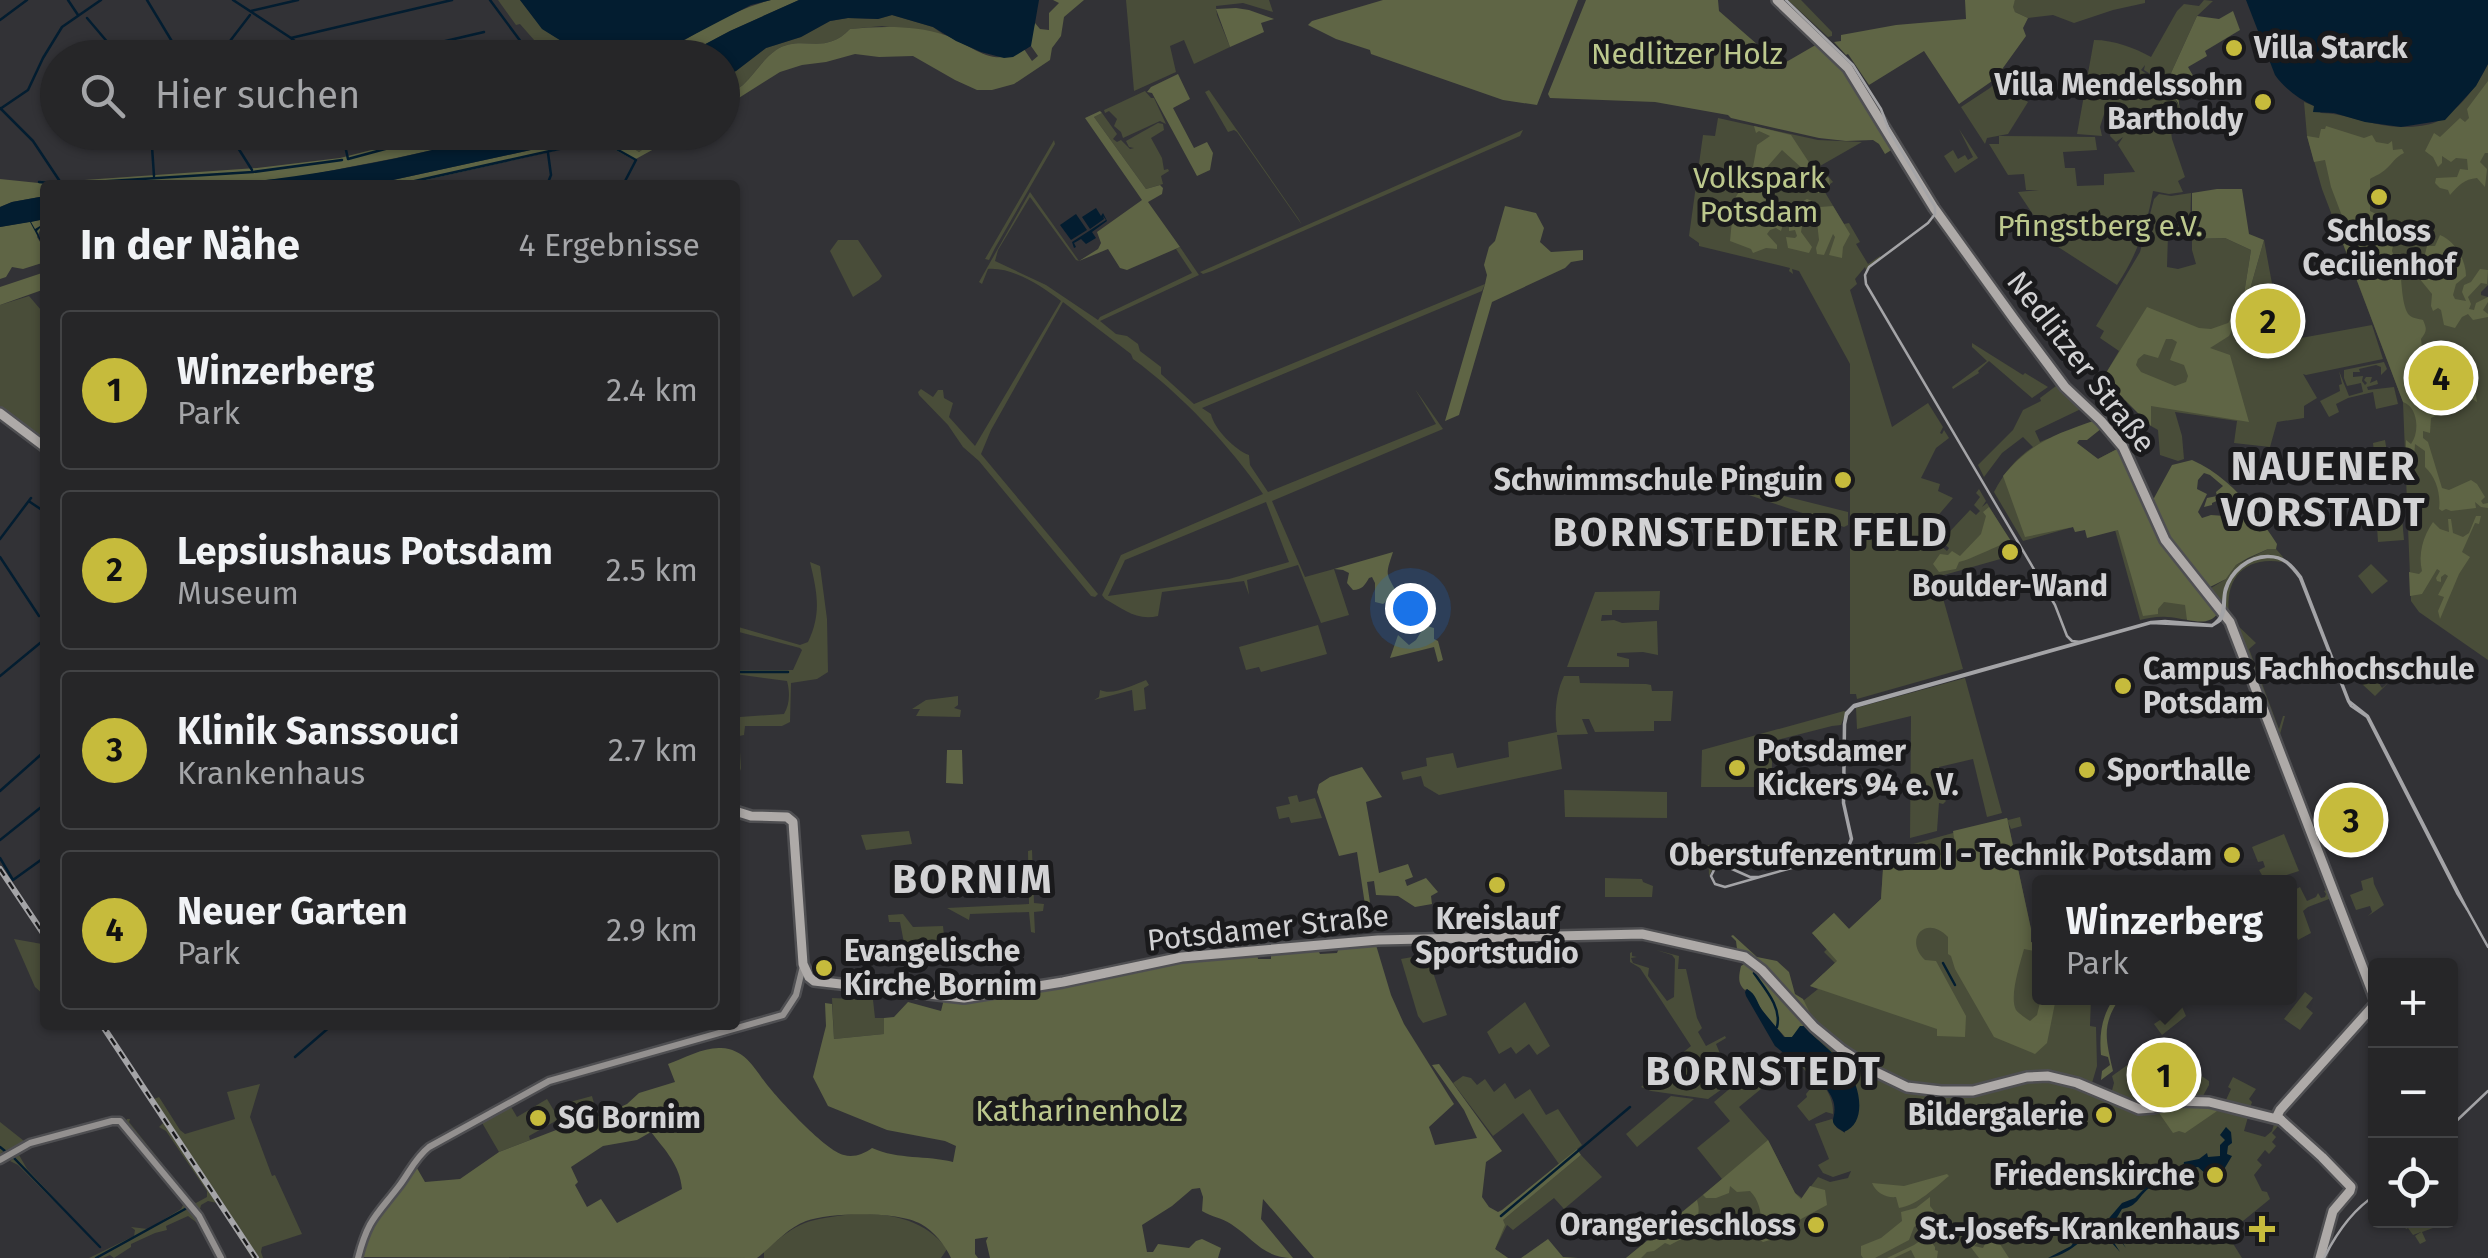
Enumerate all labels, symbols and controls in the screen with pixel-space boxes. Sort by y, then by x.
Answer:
place label: Villa Starck [2253,30,2408,66]
park label: Nedlitzer Holz [1591,36,1783,72]
marker: Villa Starck [2223,37,2245,59]
search box [40,40,740,150]
place label: Villa Mendelssohn Bartholdy [1993,67,2243,137]
icon: search [75,68,130,123]
text: Hier suchen [155,72,360,118]
marker: Villa Mendelssohn Bartholdy [2252,91,2274,113]
park label: Volkspark Potsdam [1693,160,1826,230]
marker: Schloss Cecilienhof [2368,186,2390,208]
park label: Pfingstberg e.V. [1997,208,2203,244]
place label: Schloss Cecilienhof [2303,213,2458,283]
text: In der Nähe [80,220,300,270]
text: 4 Ergebnisse [518,226,700,264]
street label: Nedlitzer Straße [1999,264,2163,460]
pin: 2 [2236,284,2300,358]
pin: 4 [2408,340,2474,416]
text: Winzerberg [177,348,375,394]
text: 1 [107,371,122,409]
text: 2.4 km [606,371,698,409]
text: Park [177,394,240,432]
district label: NAUENER VORSTADT [2220,443,2427,537]
place label: Schwimmschule Pinguin [1494,462,1823,498]
marker: Schwimmschule Pinguin [1832,469,1854,491]
district label: BORNSTEDTER FELD [1553,509,1949,557]
text: Lepsiushaus Potsdam [177,528,553,574]
marker: Boulder-Wand [1999,541,2021,563]
text: 2 [106,551,123,589]
text: 2.5 km [606,551,698,589]
place label: Boulder-Wand [1912,568,2108,604]
text: Museum [177,574,299,612]
your location [1385,583,1436,634]
place label: Campus Fachhochschule Potsdam [2143,651,2475,721]
marker: Campus Fachhochschule Potsdam [2112,675,2134,697]
text: Klinik Sanssouci [177,708,459,754]
text: 3 [106,731,123,769]
text: 2.7 km [608,731,698,769]
place label: Potsdamer Kickers 94 e. V. [1757,733,1959,803]
place label: Sporthalle [2107,752,2251,788]
text: Krankenhaus [177,754,365,792]
marker: Potsdamer Kickers 94 e. V. [1726,757,1748,779]
marker: Sporthalle [2076,759,2098,781]
pin: 3 [2318,782,2384,858]
place label: Oberstufenzentrum I - Technik Potsdam [1669,837,2212,873]
marker: Oberstufenzentrum I - Technik Potsdam [2221,844,2243,866]
district label: BORNIM [892,856,1054,904]
marker: Kreislauf Sportstudio [1486,874,1508,896]
popup [2032,875,2297,1005]
text: Neuer Garten [177,888,408,934]
street label: Potsdamer Straße [1145,897,1391,959]
text: Winzerberg [2066,898,2263,944]
place label: Kreislauf Sportstudio [1415,901,1579,971]
text: 4 [105,911,124,949]
text: 2.9 km [606,911,698,949]
place label: Evangelische Kirche Bornim [844,933,1037,1003]
text: Park [177,934,240,972]
text: Park [2066,944,2129,982]
marker: Evangelische Kirche Bornim [813,957,835,979]
map controls [2368,958,2458,1228]
button: + [2368,958,2458,1048]
pin: 1 [2132,1038,2196,1112]
district label: BORNSTEDT [1646,1048,1882,1096]
button: − [2368,1048,2458,1138]
park label: Katharinenholz [975,1093,1183,1129]
place label: Bildergalerie [1908,1097,2084,1133]
place label: SG Bornim [558,1100,701,1136]
marker: Bildergalerie [2093,1104,2115,1126]
marker: SG Bornim [527,1107,549,1129]
button: locate [2368,1138,2458,1228]
place label: Friedenskirche [1994,1157,2195,1193]
marker: Friedenskirche [2204,1164,2226,1186]
place label: Orangerieschloss [1560,1207,1796,1243]
place label: St.-Josefs-Krankenhaus [1919,1211,2240,1247]
marker: Orangerieschloss [1805,1214,1827,1236]
marker: St.-Josefs-Krankenhaus [2249,1216,2275,1242]

